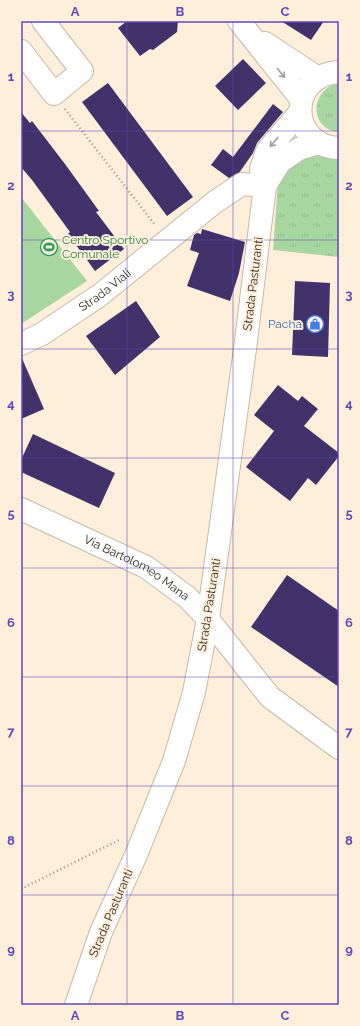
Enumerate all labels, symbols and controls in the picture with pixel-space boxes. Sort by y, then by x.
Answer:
text: A [71,4,80,19]
text: B [176,4,185,19]
text: C [281,4,290,19]
one-way arrow [276,68,285,78]
text: 1 [8,69,15,84]
text: 1 [346,69,353,84]
one-way arrow [270,137,279,147]
text: 2 [7,178,15,193]
text: 2 [345,178,353,193]
place label: Centro Sportivo Comunale [62,233,148,261]
street label: Strada Pasturanti [240,236,266,332]
sports icon: Centro Sportivo Comunale [39,237,59,257]
street label: Strada Viali [76,266,134,314]
text: 3 [7,287,15,302]
text: 3 [345,287,353,302]
shop icon: Pacha [305,314,325,334]
place label: Pacha [268,317,302,331]
text: 4 [7,396,15,411]
text: 4 [345,396,353,411]
text: 5 [7,506,15,521]
text: 5 [345,506,353,521]
street label: Via Bartolomeo Mana [82,532,192,603]
street label: Strada Pasturanti [195,557,223,653]
text: 6 [7,615,15,630]
text: 6 [345,615,353,630]
text: 7 [7,724,15,739]
text: 7 [345,724,353,739]
text: 8 [7,833,15,848]
text: 8 [345,833,353,848]
street label: Strada Pasturanti [86,867,136,959]
text: 9 [7,942,15,957]
text: 9 [345,942,353,957]
text: A [71,1008,80,1023]
text: B [176,1008,185,1023]
text: C [281,1008,290,1023]

